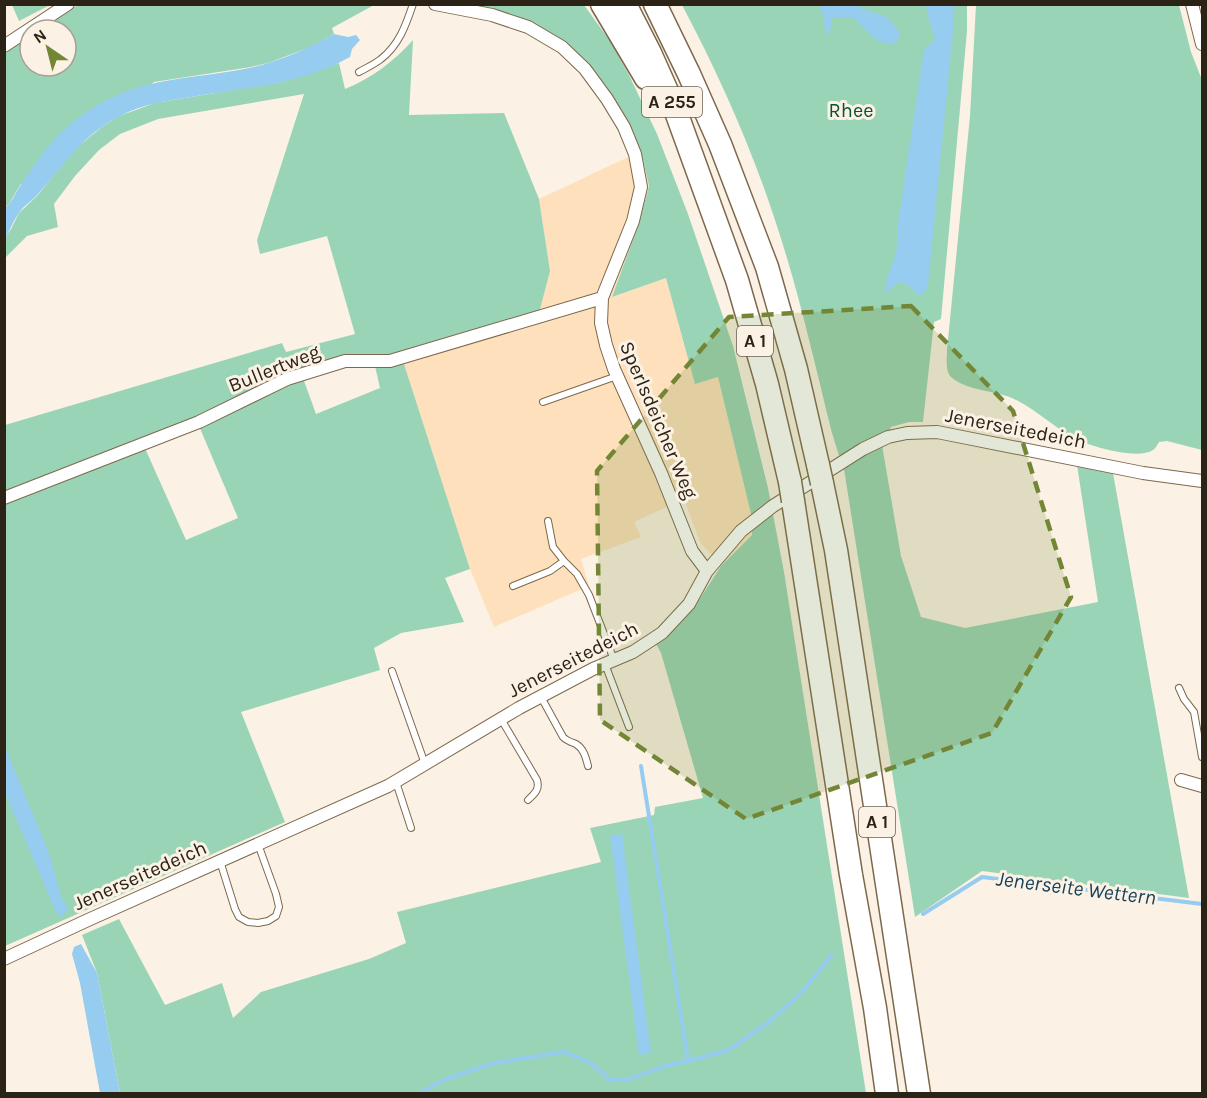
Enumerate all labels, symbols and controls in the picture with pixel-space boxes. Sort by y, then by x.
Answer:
north arrow [18,18,78,78]
text: N [30,25,50,47]
road number: A 255 [642,87,702,117]
park label: Rhee [829,99,873,122]
road number: A 1 [737,326,773,356]
street label: Sperlsdeicher Weg [615,338,702,502]
street label: Bullertweg [225,340,323,397]
street label: Jenerseitedeich [944,404,1088,453]
street label: Jenerseitedeich [504,617,642,702]
road number: A 1 [859,807,895,837]
street label: Jenerseitedeich [70,836,210,915]
water label: Jenerseite Wettern [995,866,1157,910]

